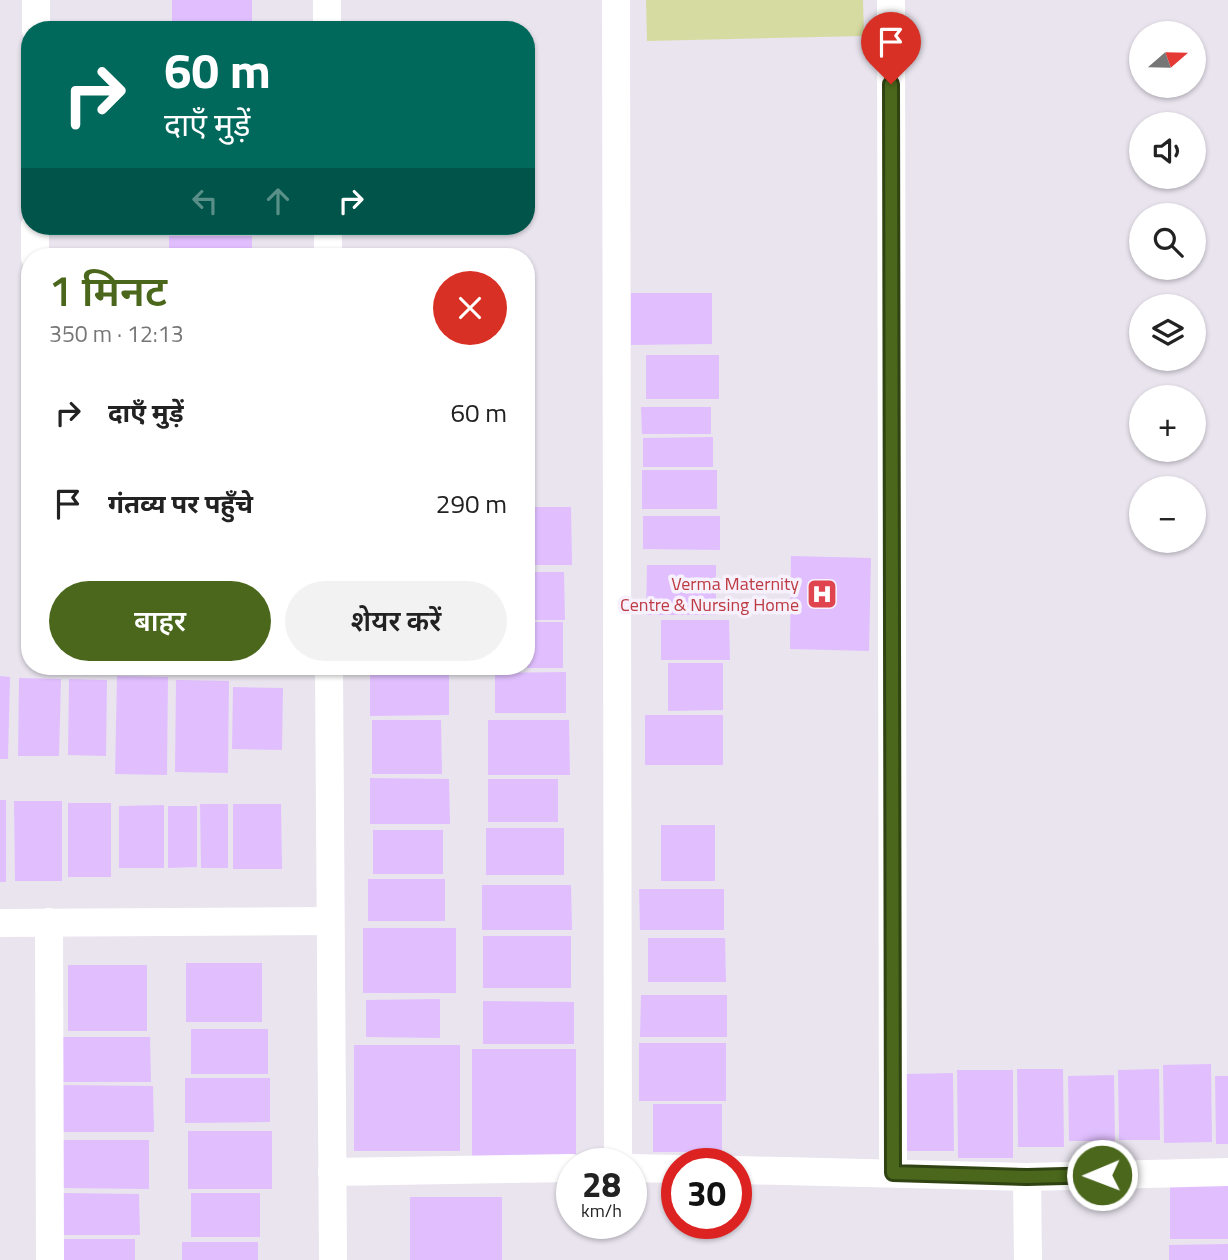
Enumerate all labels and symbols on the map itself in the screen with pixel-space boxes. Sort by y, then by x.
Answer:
pin [861,12.0,921,84]
north arrow [1129,21,1206,98]
place label: Verma Maternity Centre & Nursing Home [620,570,799,618]
hospital icon: Verma Maternity Centre & Nursing Home [805,577,839,611]
position arrow [1065,1138,1139,1212]
speed limit sign: 30 [661,1148,752,1239]

